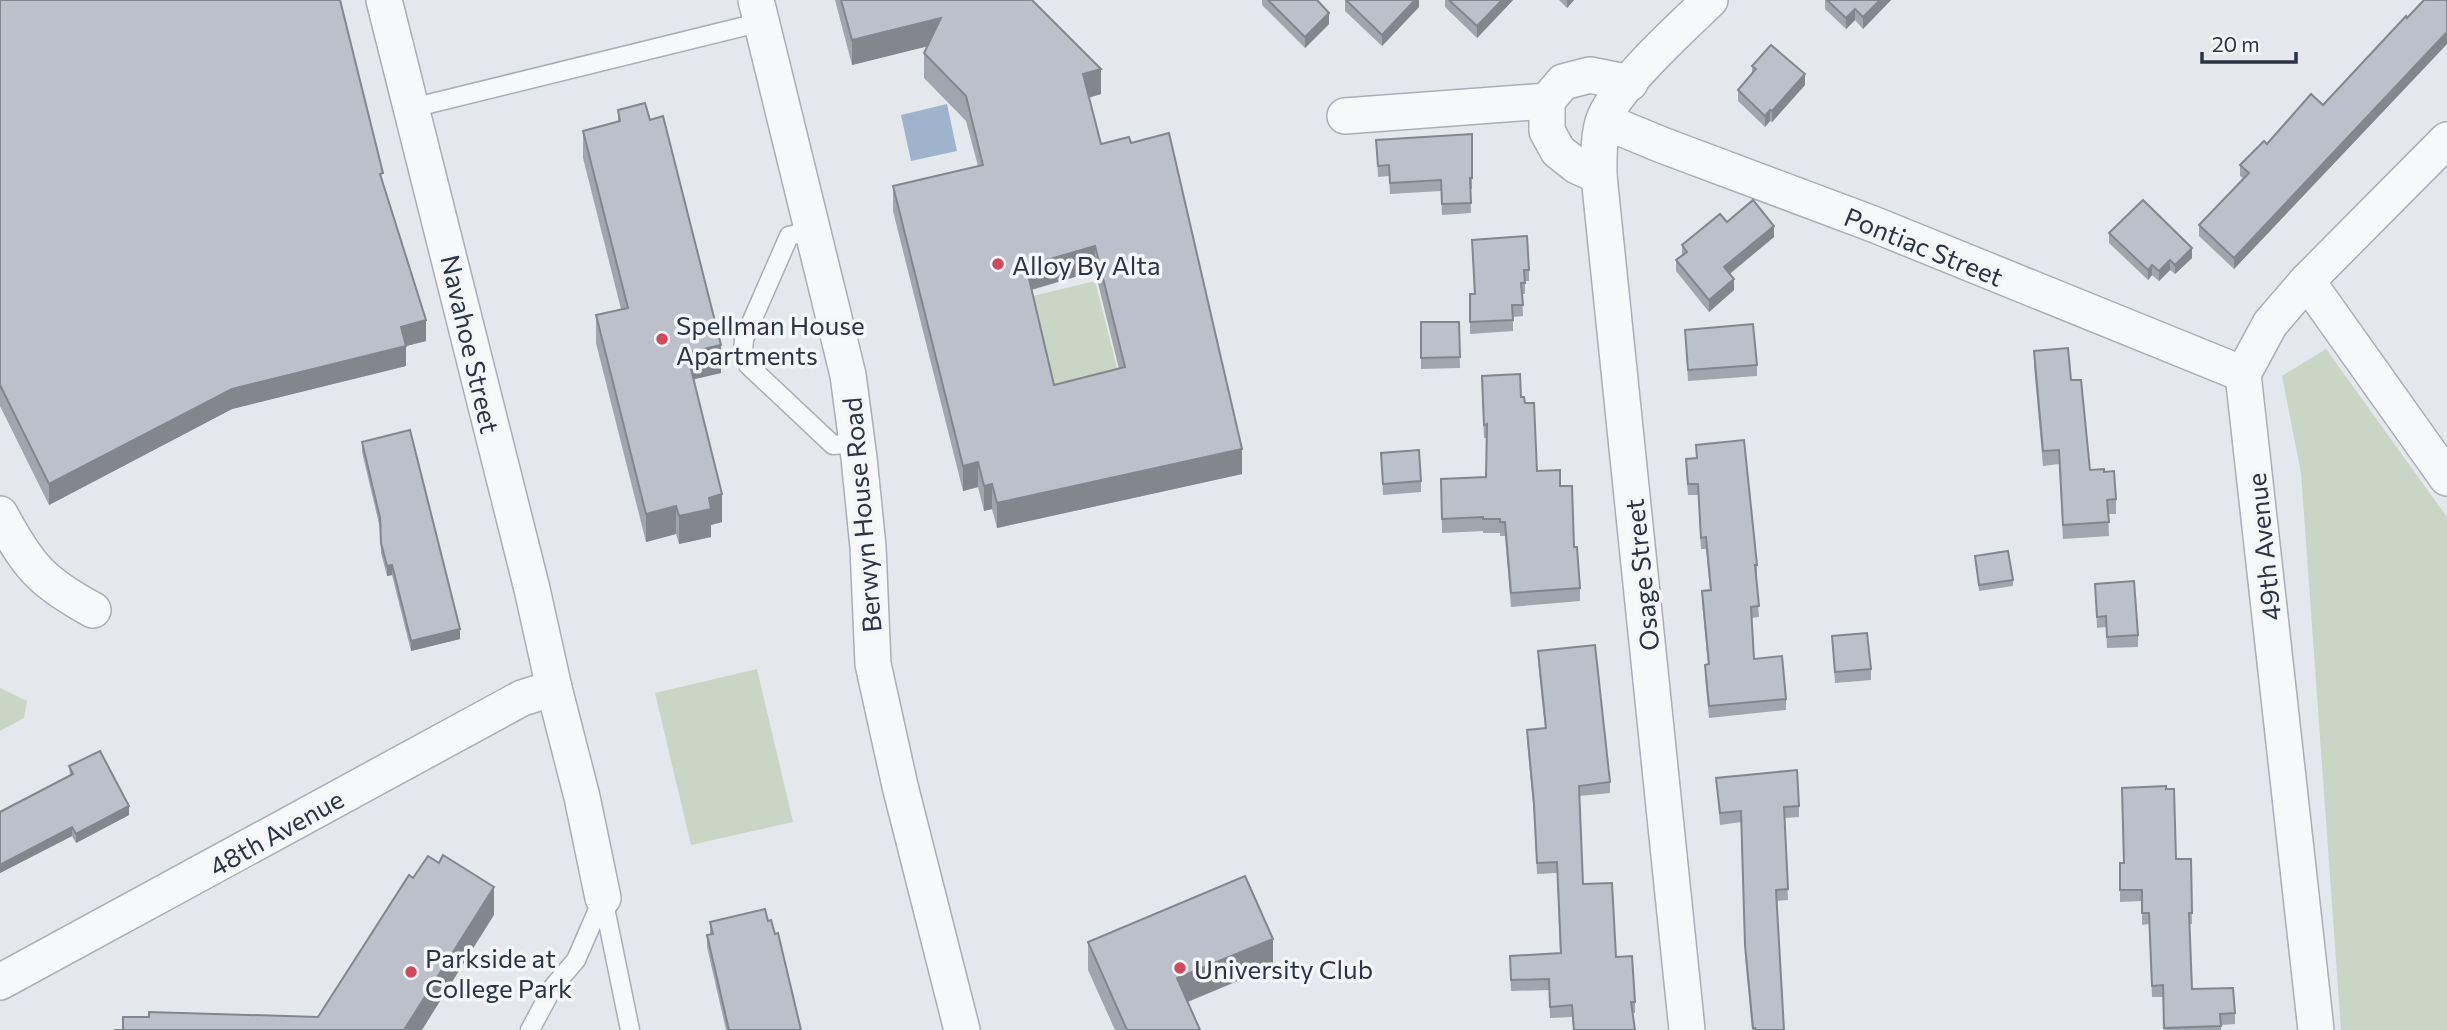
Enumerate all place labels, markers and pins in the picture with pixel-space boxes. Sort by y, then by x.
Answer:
place label: Alloy By Alta [1012,249,1161,280]
marker: Alloy By Alta [990,256,1006,272]
place label: Spellman House Apartments [676,309,865,370]
marker: Spellman House Apartments [654,331,670,347]
place label: Parkside at College Park [425,942,572,1003]
place label: University Club [1194,953,1373,984]
marker: University Club [1172,960,1188,976]
marker: Parkside at College Park [403,964,419,980]

